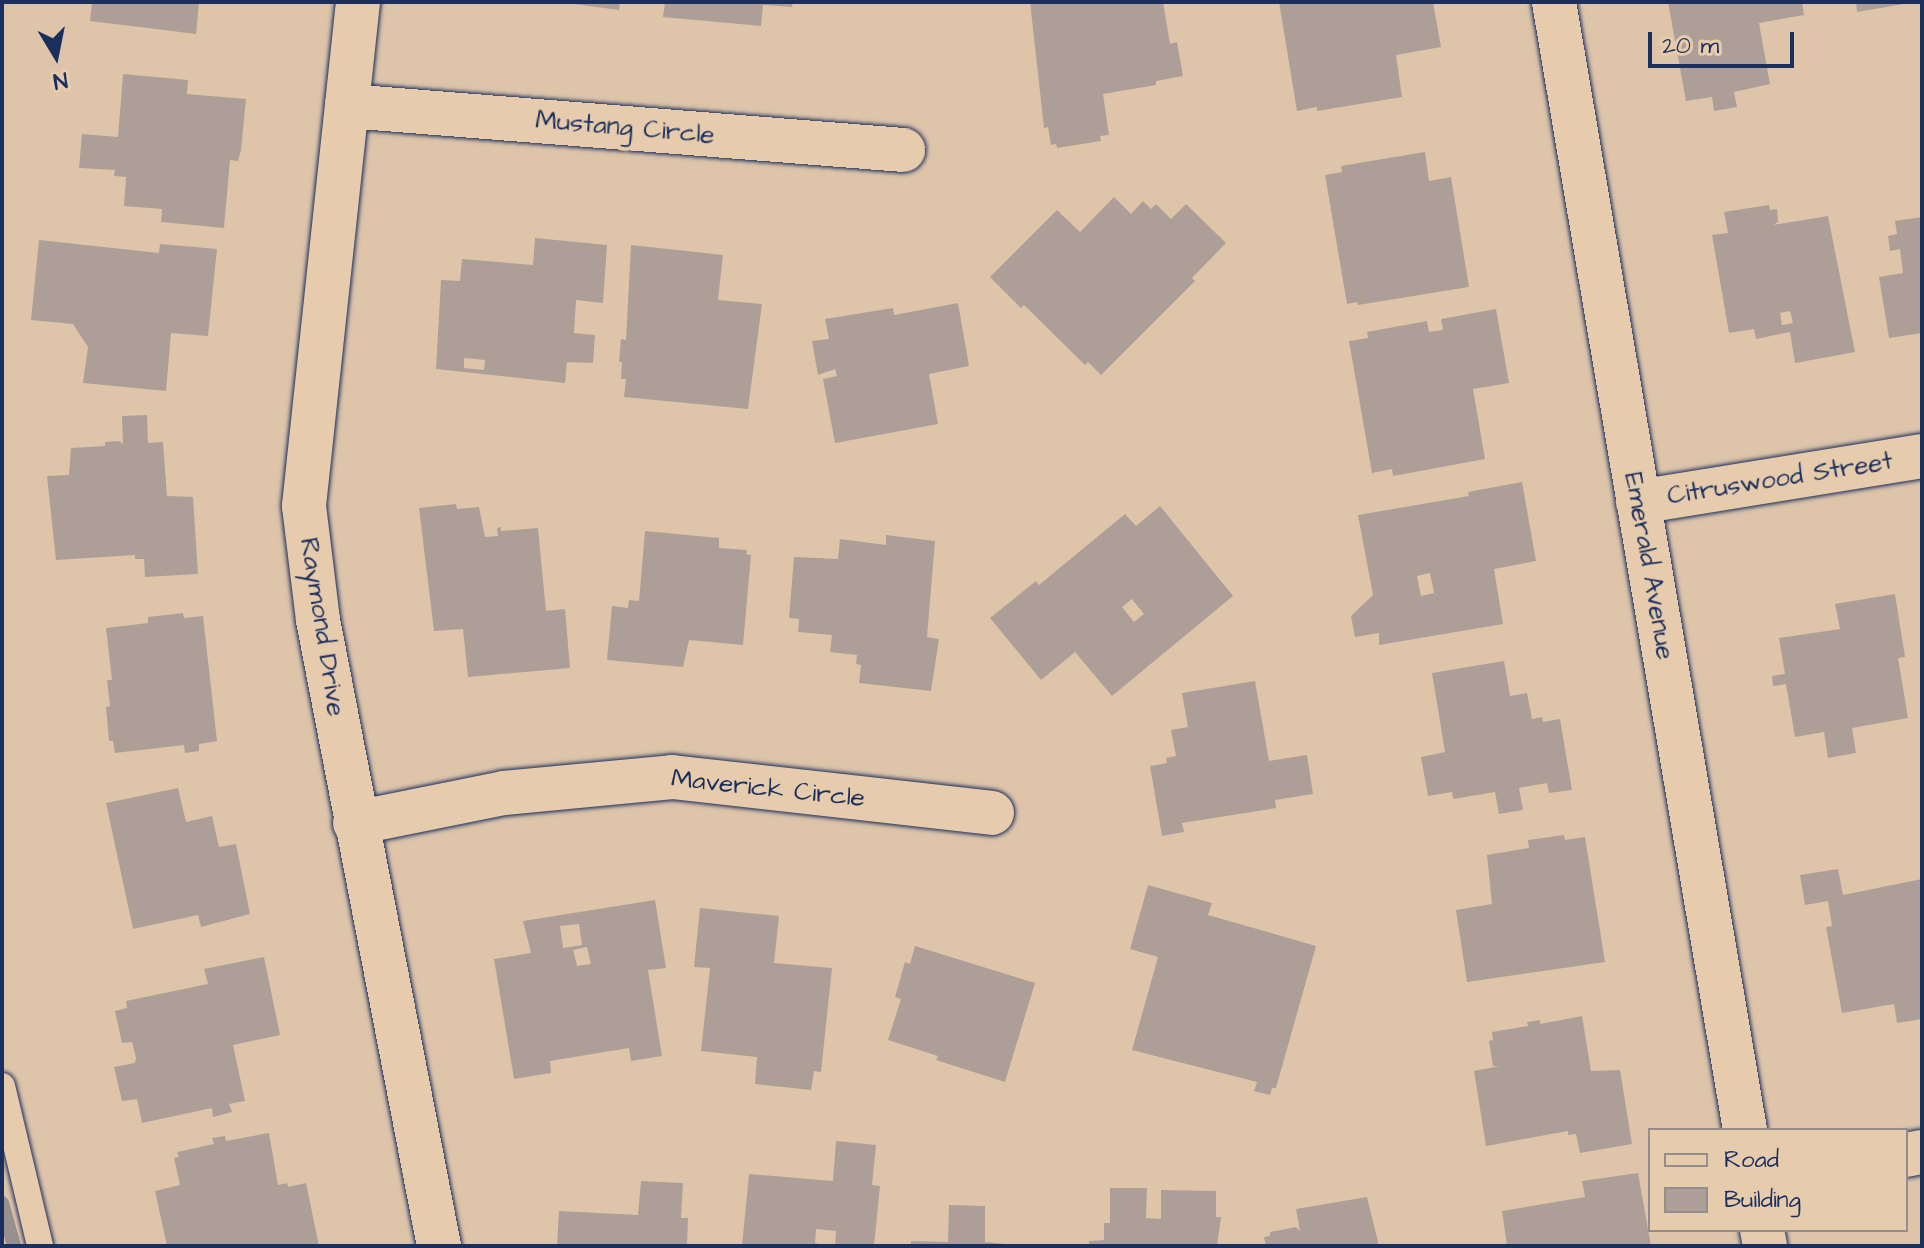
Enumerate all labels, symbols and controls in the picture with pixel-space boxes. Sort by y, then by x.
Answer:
north arrow [16,16,96,96]
scale bar [1652,16,1798,66]
text: 20 m [1662,29,1719,63]
text: N [51,64,70,97]
street label: Mustang Circle [534,105,716,151]
street label: Citruswood Street [1665,446,1895,512]
street label: Emerald Avenue [1617,470,1681,662]
street label: Raymond Drive [292,536,352,718]
street label: Maverick Circle [670,763,866,815]
legend [1648,1128,1908,1232]
text: Road [1724,1143,1779,1177]
text: Building [1724,1183,1801,1217]

